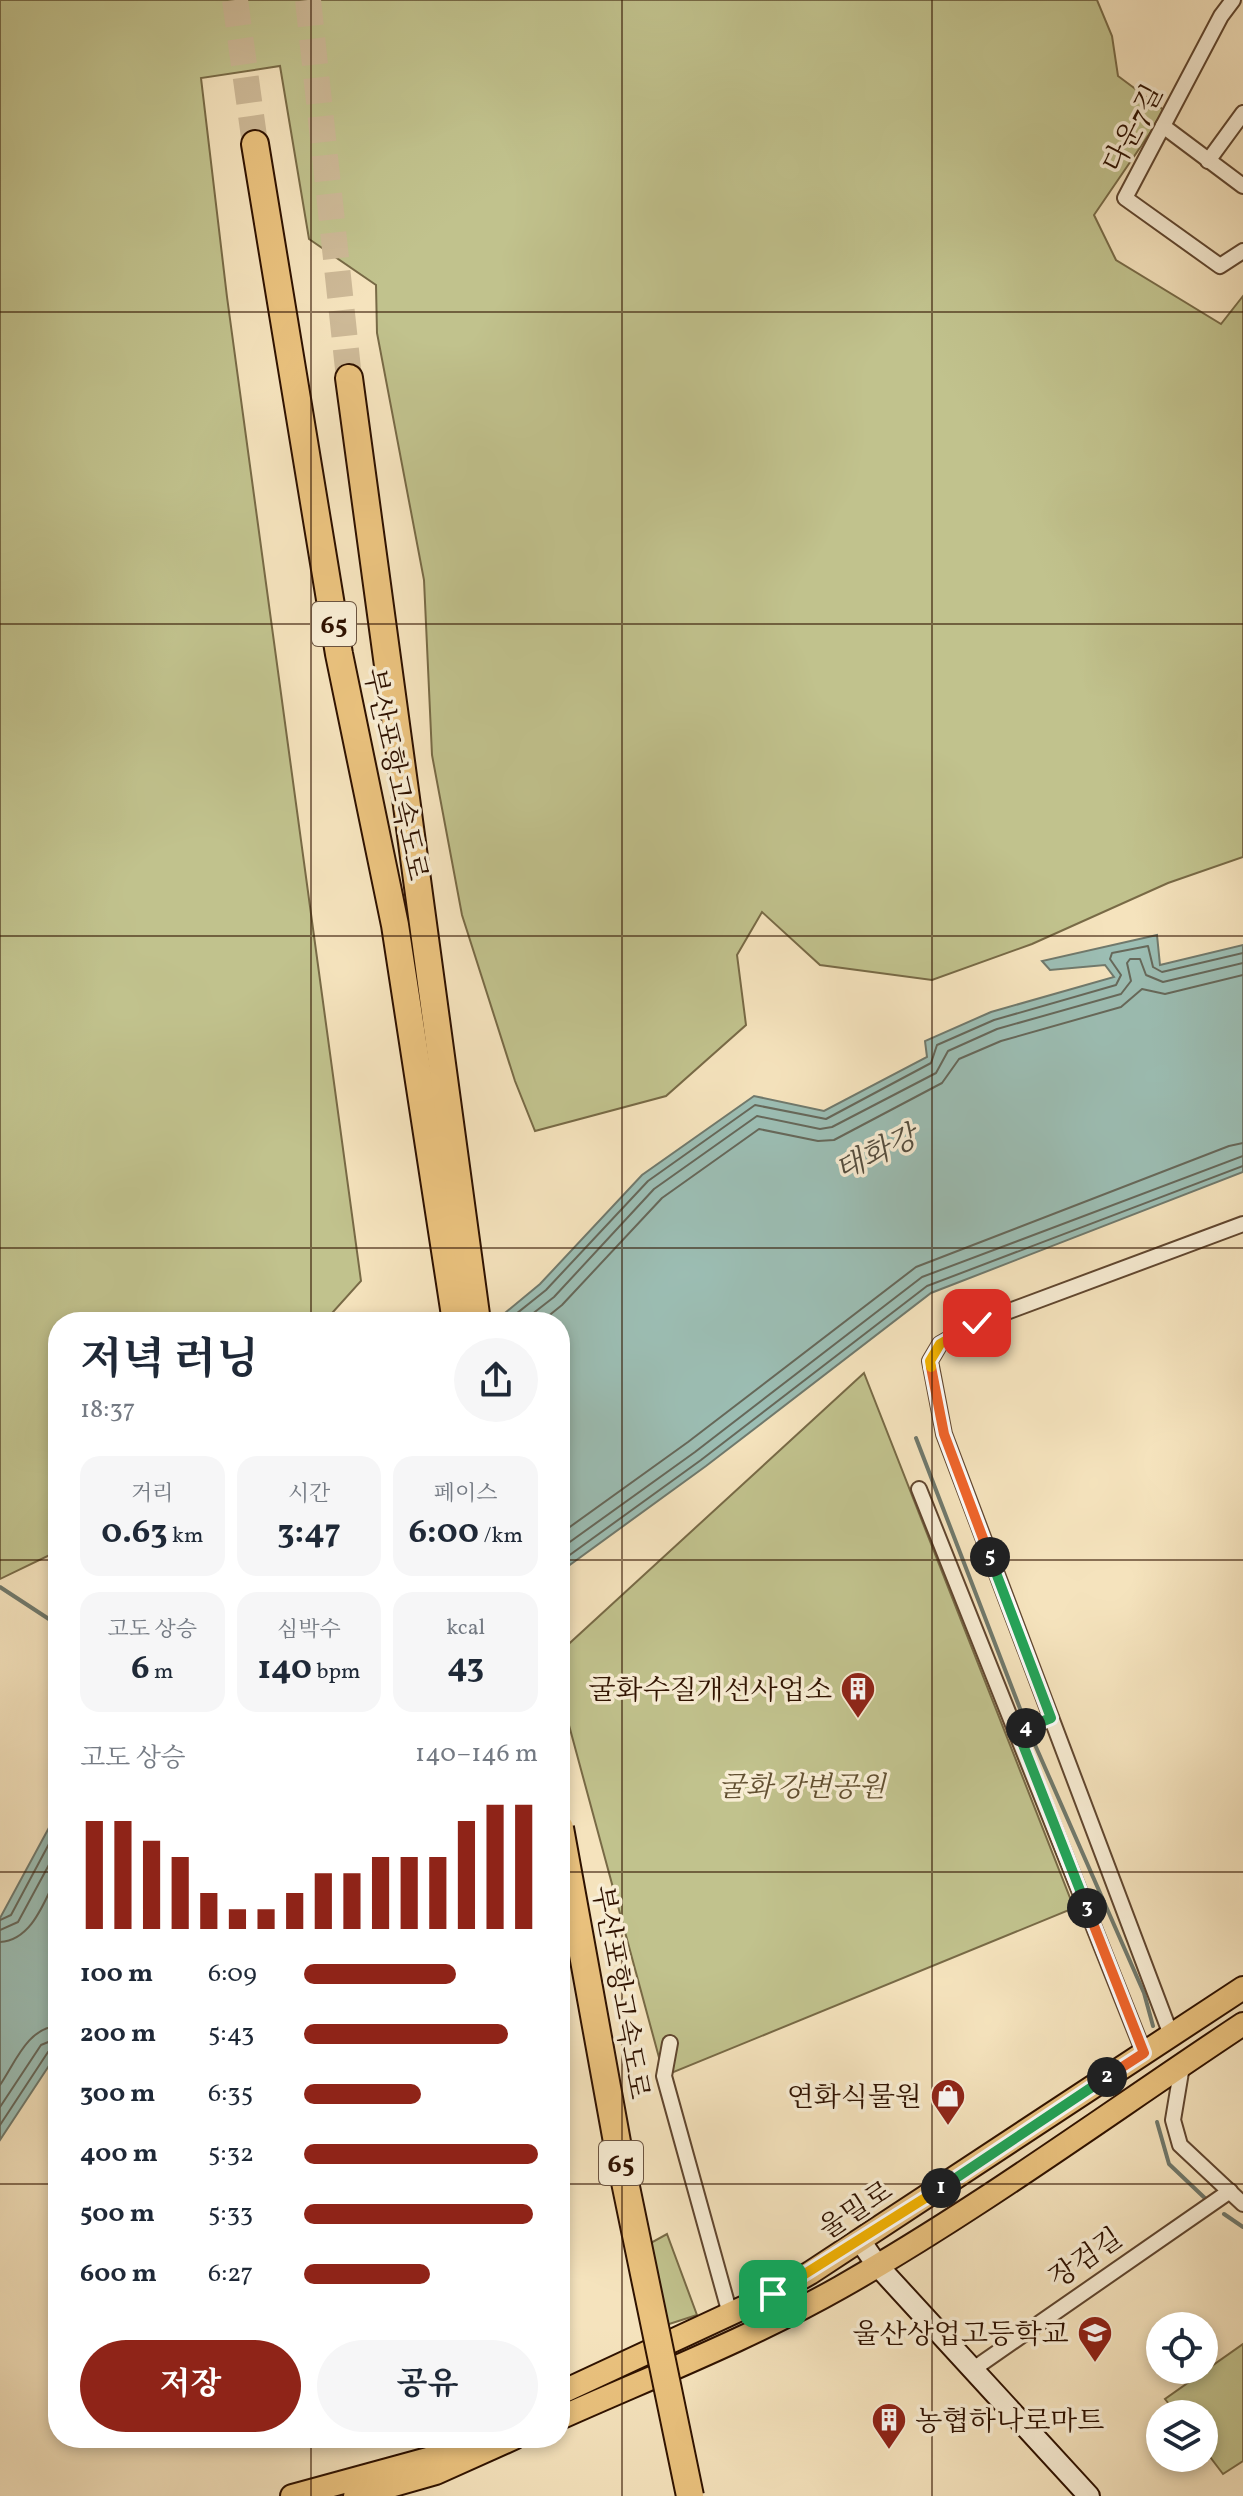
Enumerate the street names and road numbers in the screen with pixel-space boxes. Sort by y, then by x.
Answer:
street label: 다운7길 [1095,78,1174,180]
road number: 65 [312,602,356,646]
street label: 부산포항고속도로 [353,665,436,884]
street label: 부산포항고속도로 [582,1882,658,2102]
road number: 65 [599,2141,643,2185]
street label: 울밀로 [812,2173,901,2250]
street label: 장검길 [1042,2220,1131,2298]

